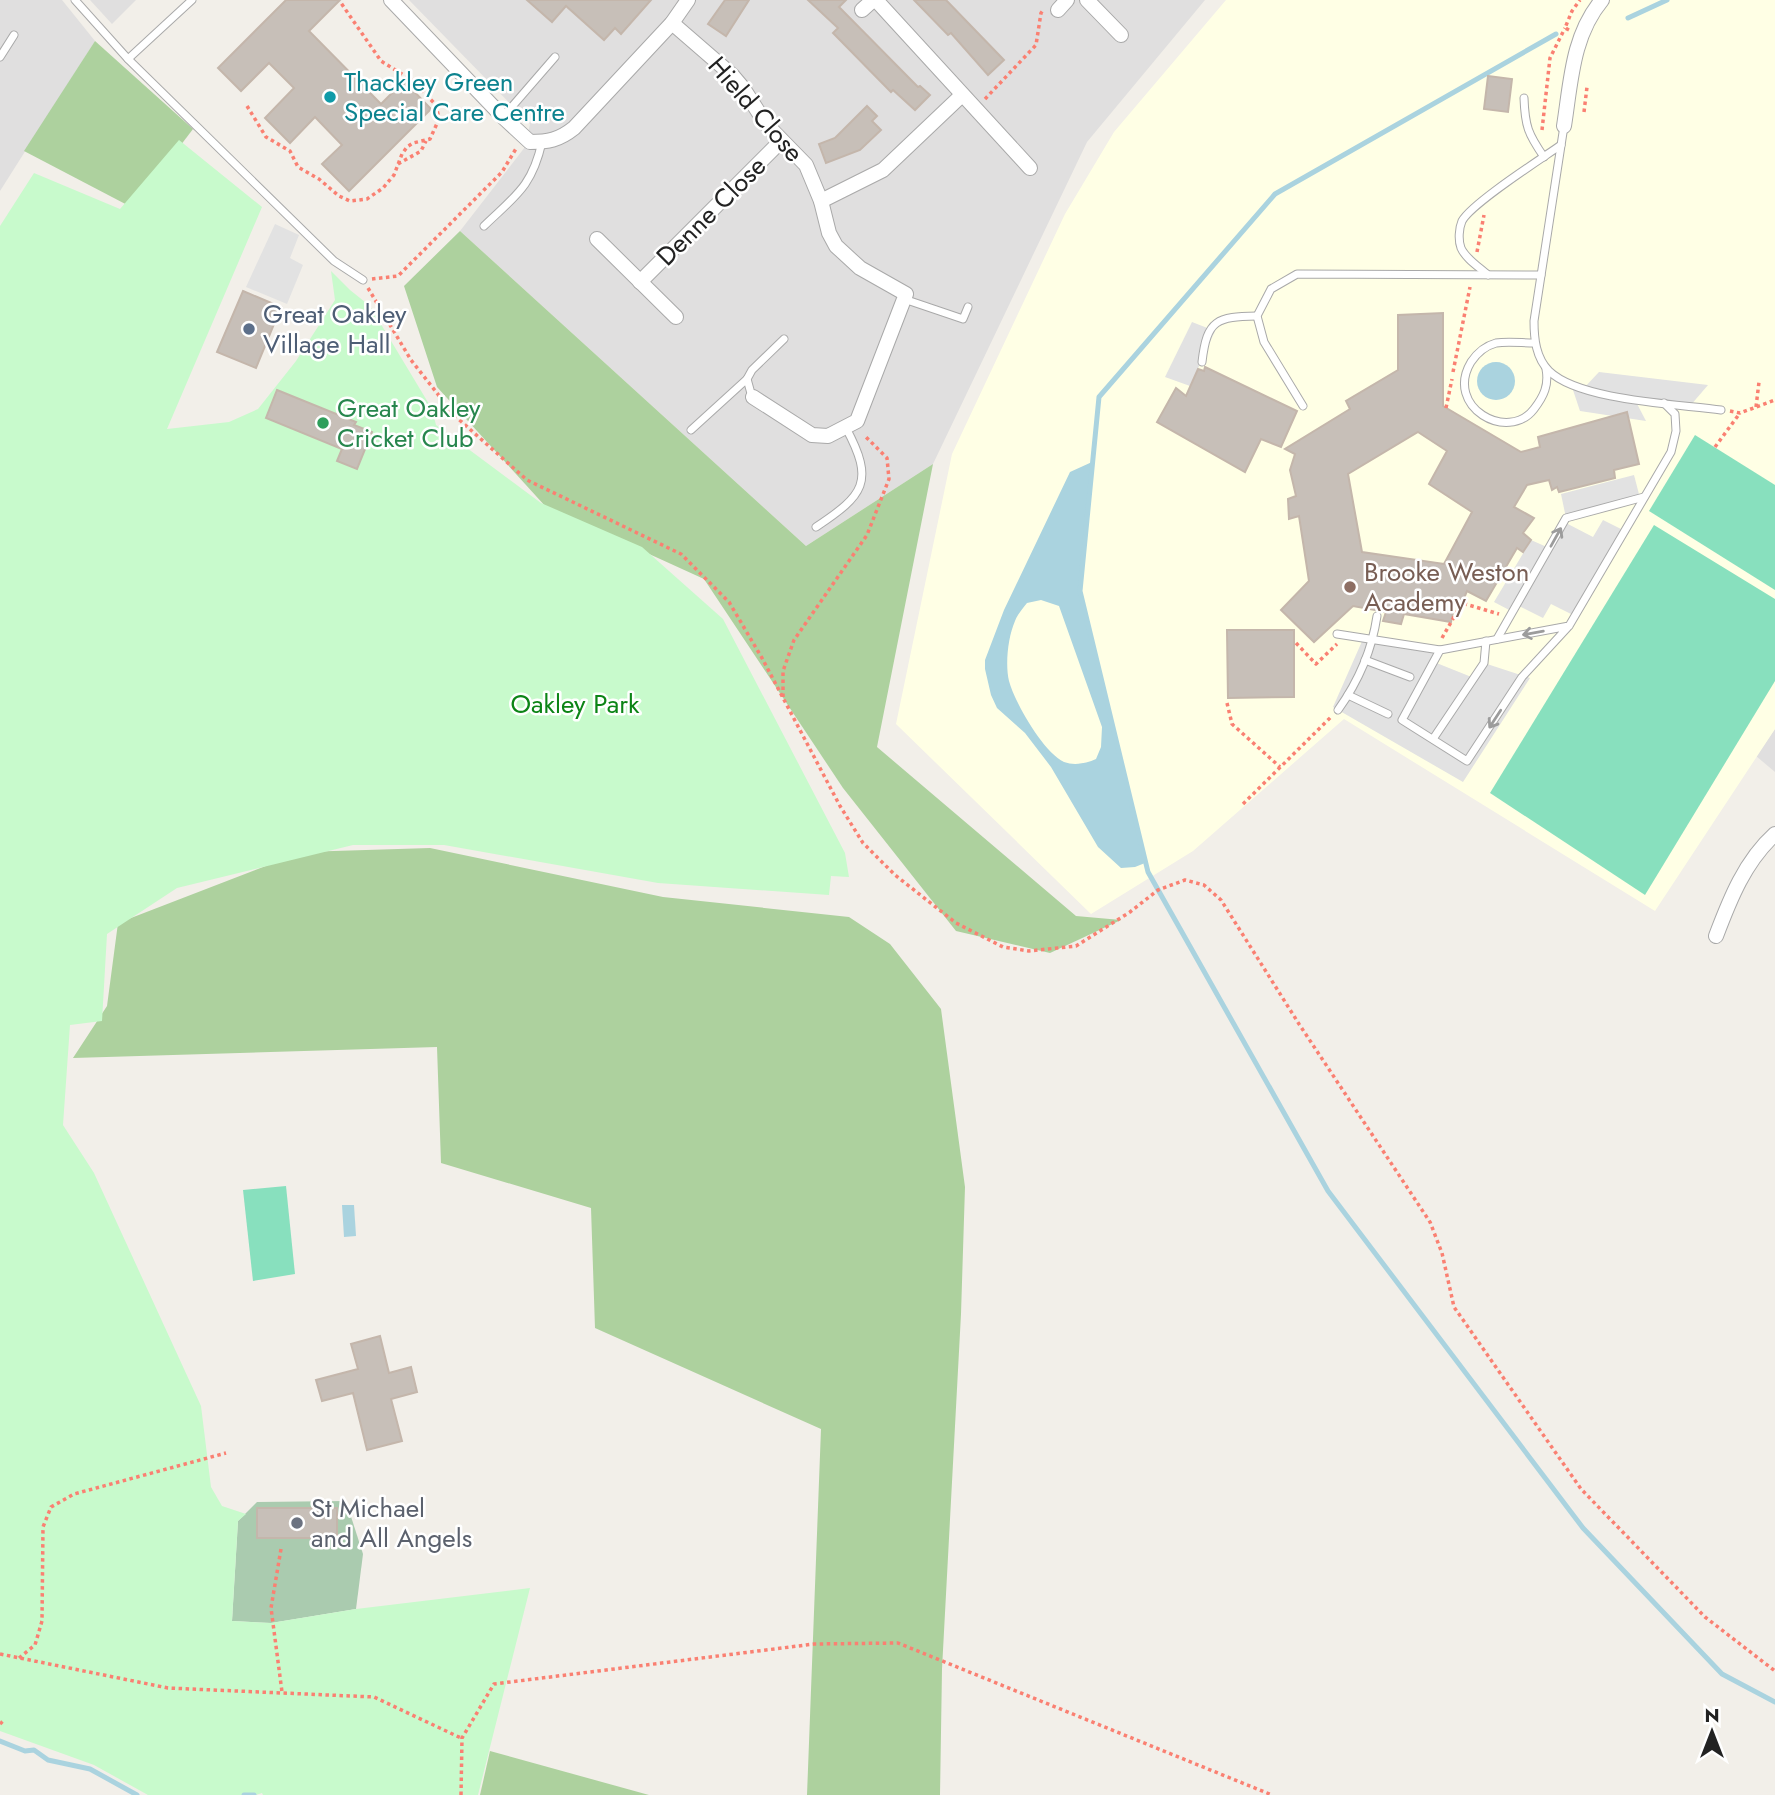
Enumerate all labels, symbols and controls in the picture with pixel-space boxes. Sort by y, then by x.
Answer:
street label: Hield Close [699,48,813,170]
place label: Thackley Green Special Care Centre [344,63,565,131]
marker: Thackley Green Special Care Centre [322,89,338,105]
street label: Denne Close [648,148,774,274]
place label: Great Oakley Village Hall [263,295,407,363]
marker: Great Oakley Village Hall [241,321,257,337]
place label: Great Oakley Cricket Club [337,389,481,457]
marker: Great Oakley Cricket Club [315,415,331,431]
one-way arrow [1549,527,1563,547]
place label: Brooke Weston Academy [1364,553,1529,621]
marker: Brooke Weston Academy [1342,579,1358,595]
one-way arrow [1522,626,1545,640]
park label: Oakley Park [510,685,640,723]
one-way arrow [1487,709,1502,728]
place label: St Michael and All Angels [311,1489,472,1557]
marker: St Michael and All Angels [289,1515,305,1531]
north arrow [1677,1697,1747,1767]
text: N [1704,1702,1720,1729]

